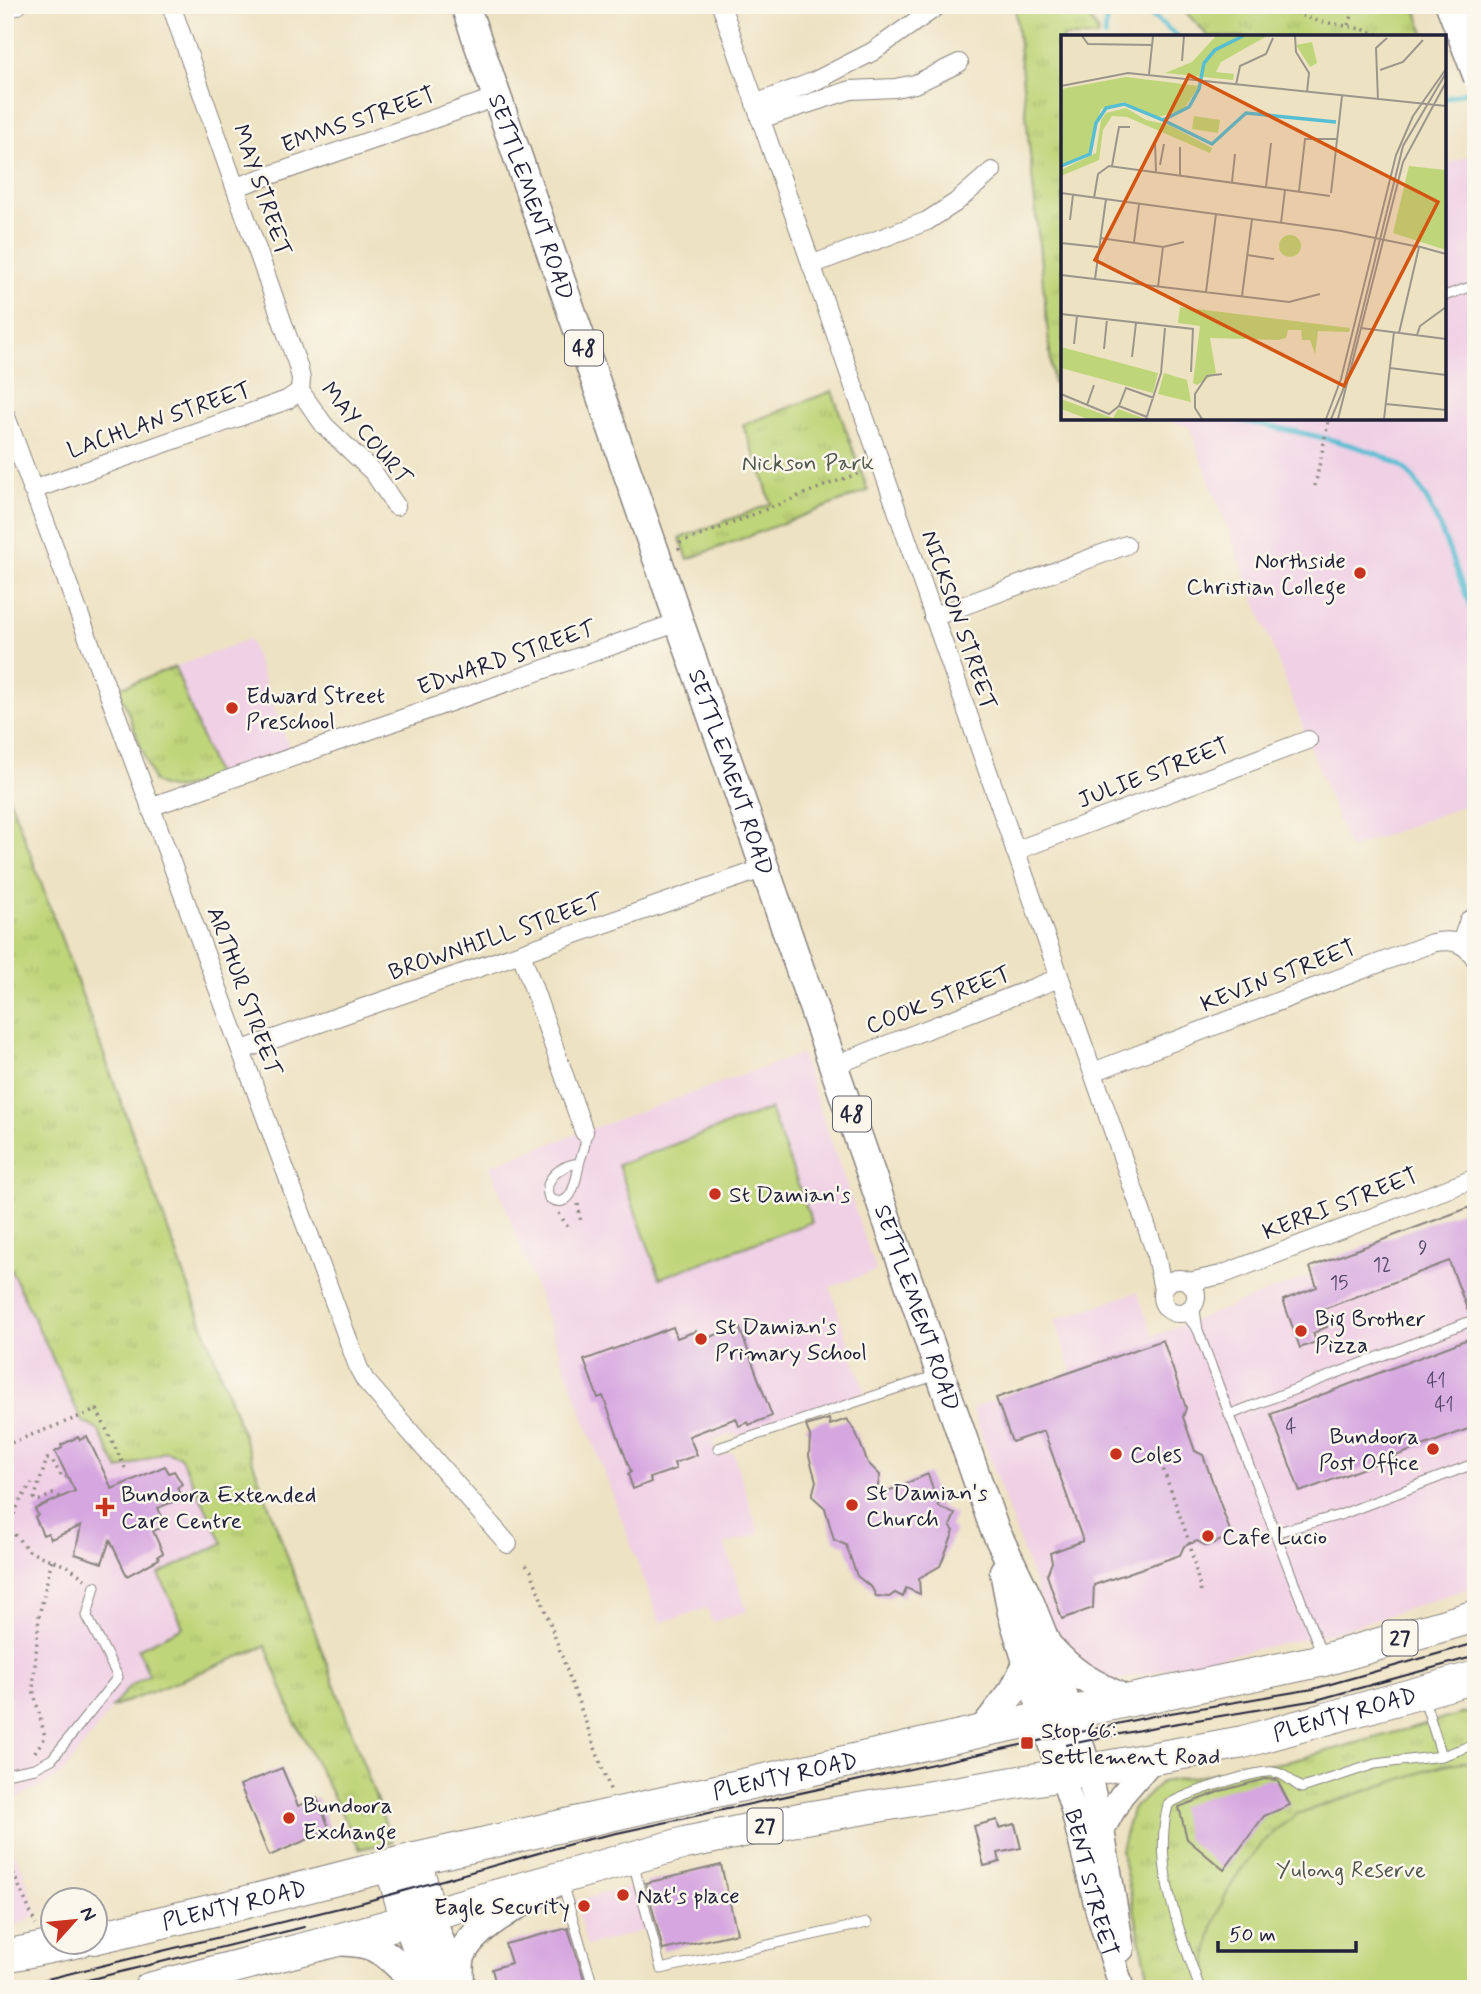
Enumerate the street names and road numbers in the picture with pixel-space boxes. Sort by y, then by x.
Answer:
street label: EMMS STREET [278,81,440,161]
street label: SETTLEMENT ROAD [480,90,579,305]
street label: MAY STREET [225,121,298,261]
road number: 48 [565,330,603,366]
street label: LACHLAN STREET [64,375,256,466]
street label: MAY COURT [313,376,418,493]
street label: NICKSON STREET [913,527,1003,715]
street label: EDWARD STREET [414,614,601,703]
street label: SETTLEMENT ROAD [680,666,779,880]
street label: JULIE STREET [1074,731,1234,816]
street label: BROWNHILL STREET [385,887,608,989]
street label: ARTHUR STREET [199,903,288,1082]
street label: KEVIN STREET [1197,933,1361,1020]
street label: COOK STREET [862,959,1015,1042]
road number: 48 [833,1096,871,1132]
street label: KERRI STREET [1259,1161,1423,1248]
street label: SETTLEMENT ROAD [866,1201,965,1415]
road number: 27 [1382,1620,1418,1656]
street label: PLENTY ROAD [1270,1681,1420,1750]
street label: PLENTY ROAD [710,1747,861,1808]
street label: BENT STREET [1056,1806,1124,1961]
road number: 27 [748,1808,782,1843]
street label: PLENTY ROAD [159,1874,310,1939]

